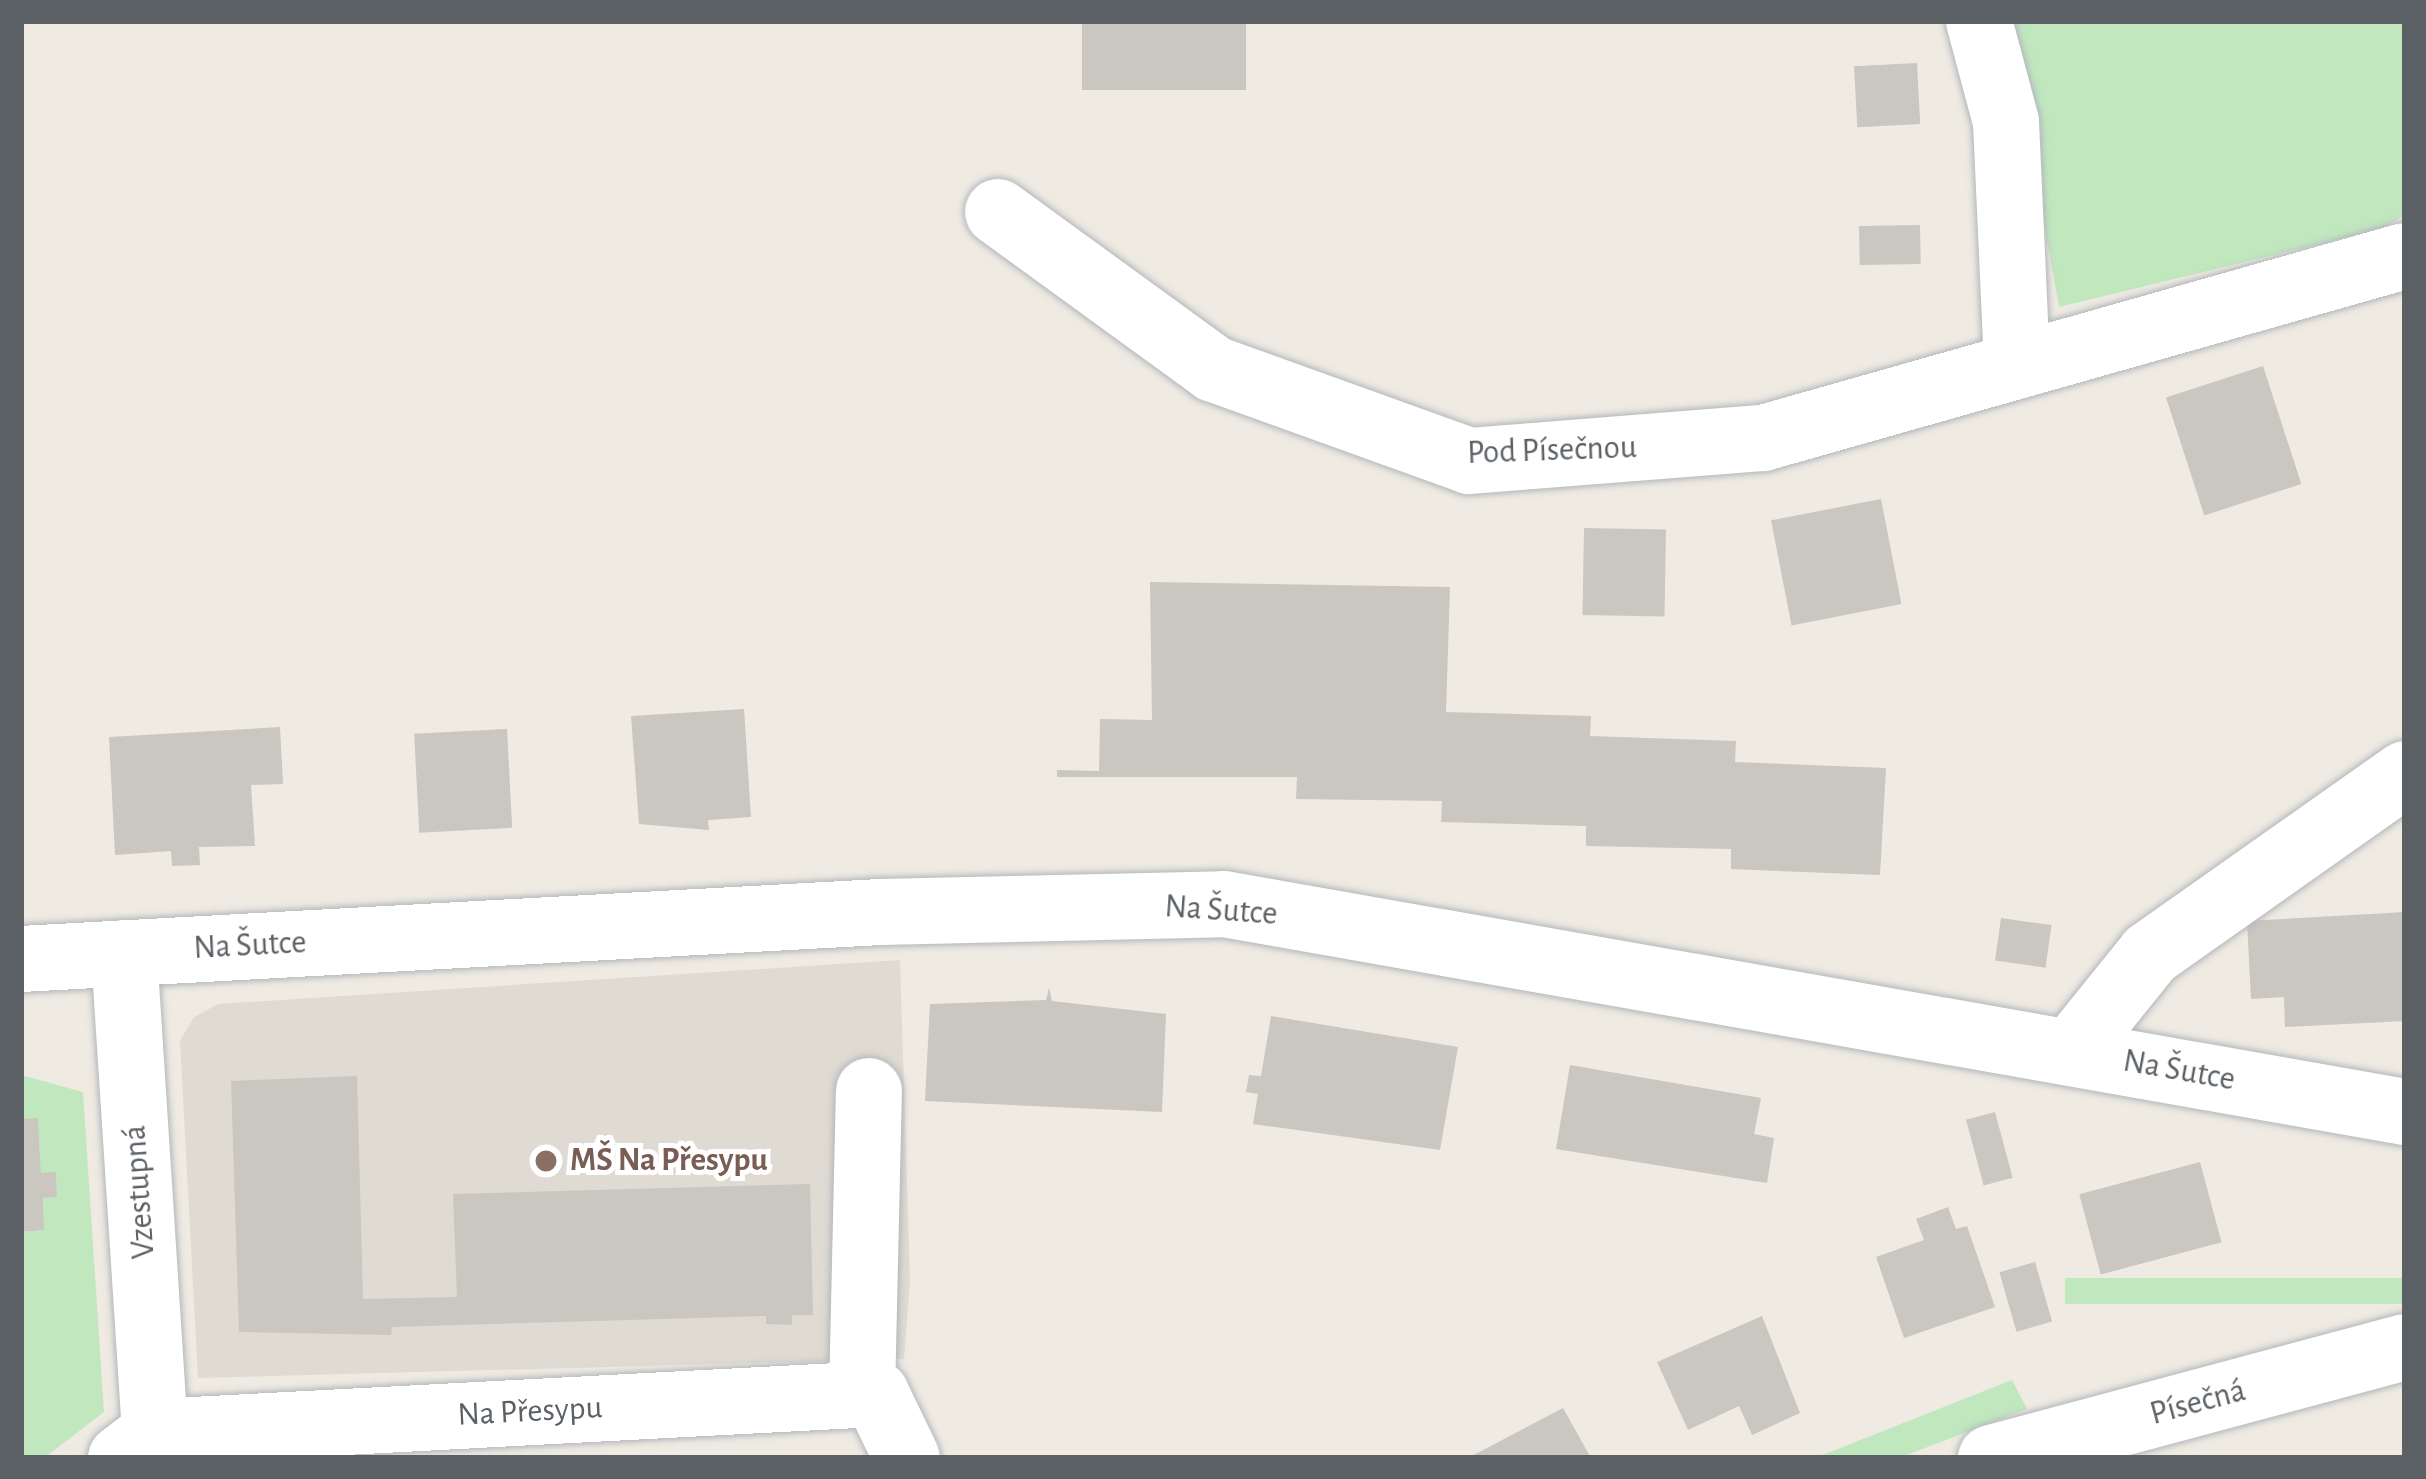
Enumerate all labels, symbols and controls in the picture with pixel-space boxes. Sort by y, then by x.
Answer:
street label: Pod Písečnou [1467,428,1637,474]
street label: Na Šutce [1163,887,1279,935]
street label: Na Šutce [193,923,307,969]
street label: Na Šutce [2120,1042,2238,1100]
street label: Vzestupná [116,1124,164,1260]
place label: MŠ Na Přesypu [570,1141,768,1181]
marker: MŠ Na Přesypu [533,1148,559,1174]
street label: Písečná [2146,1371,2250,1435]
street label: Na Přesypu [457,1388,603,1436]

